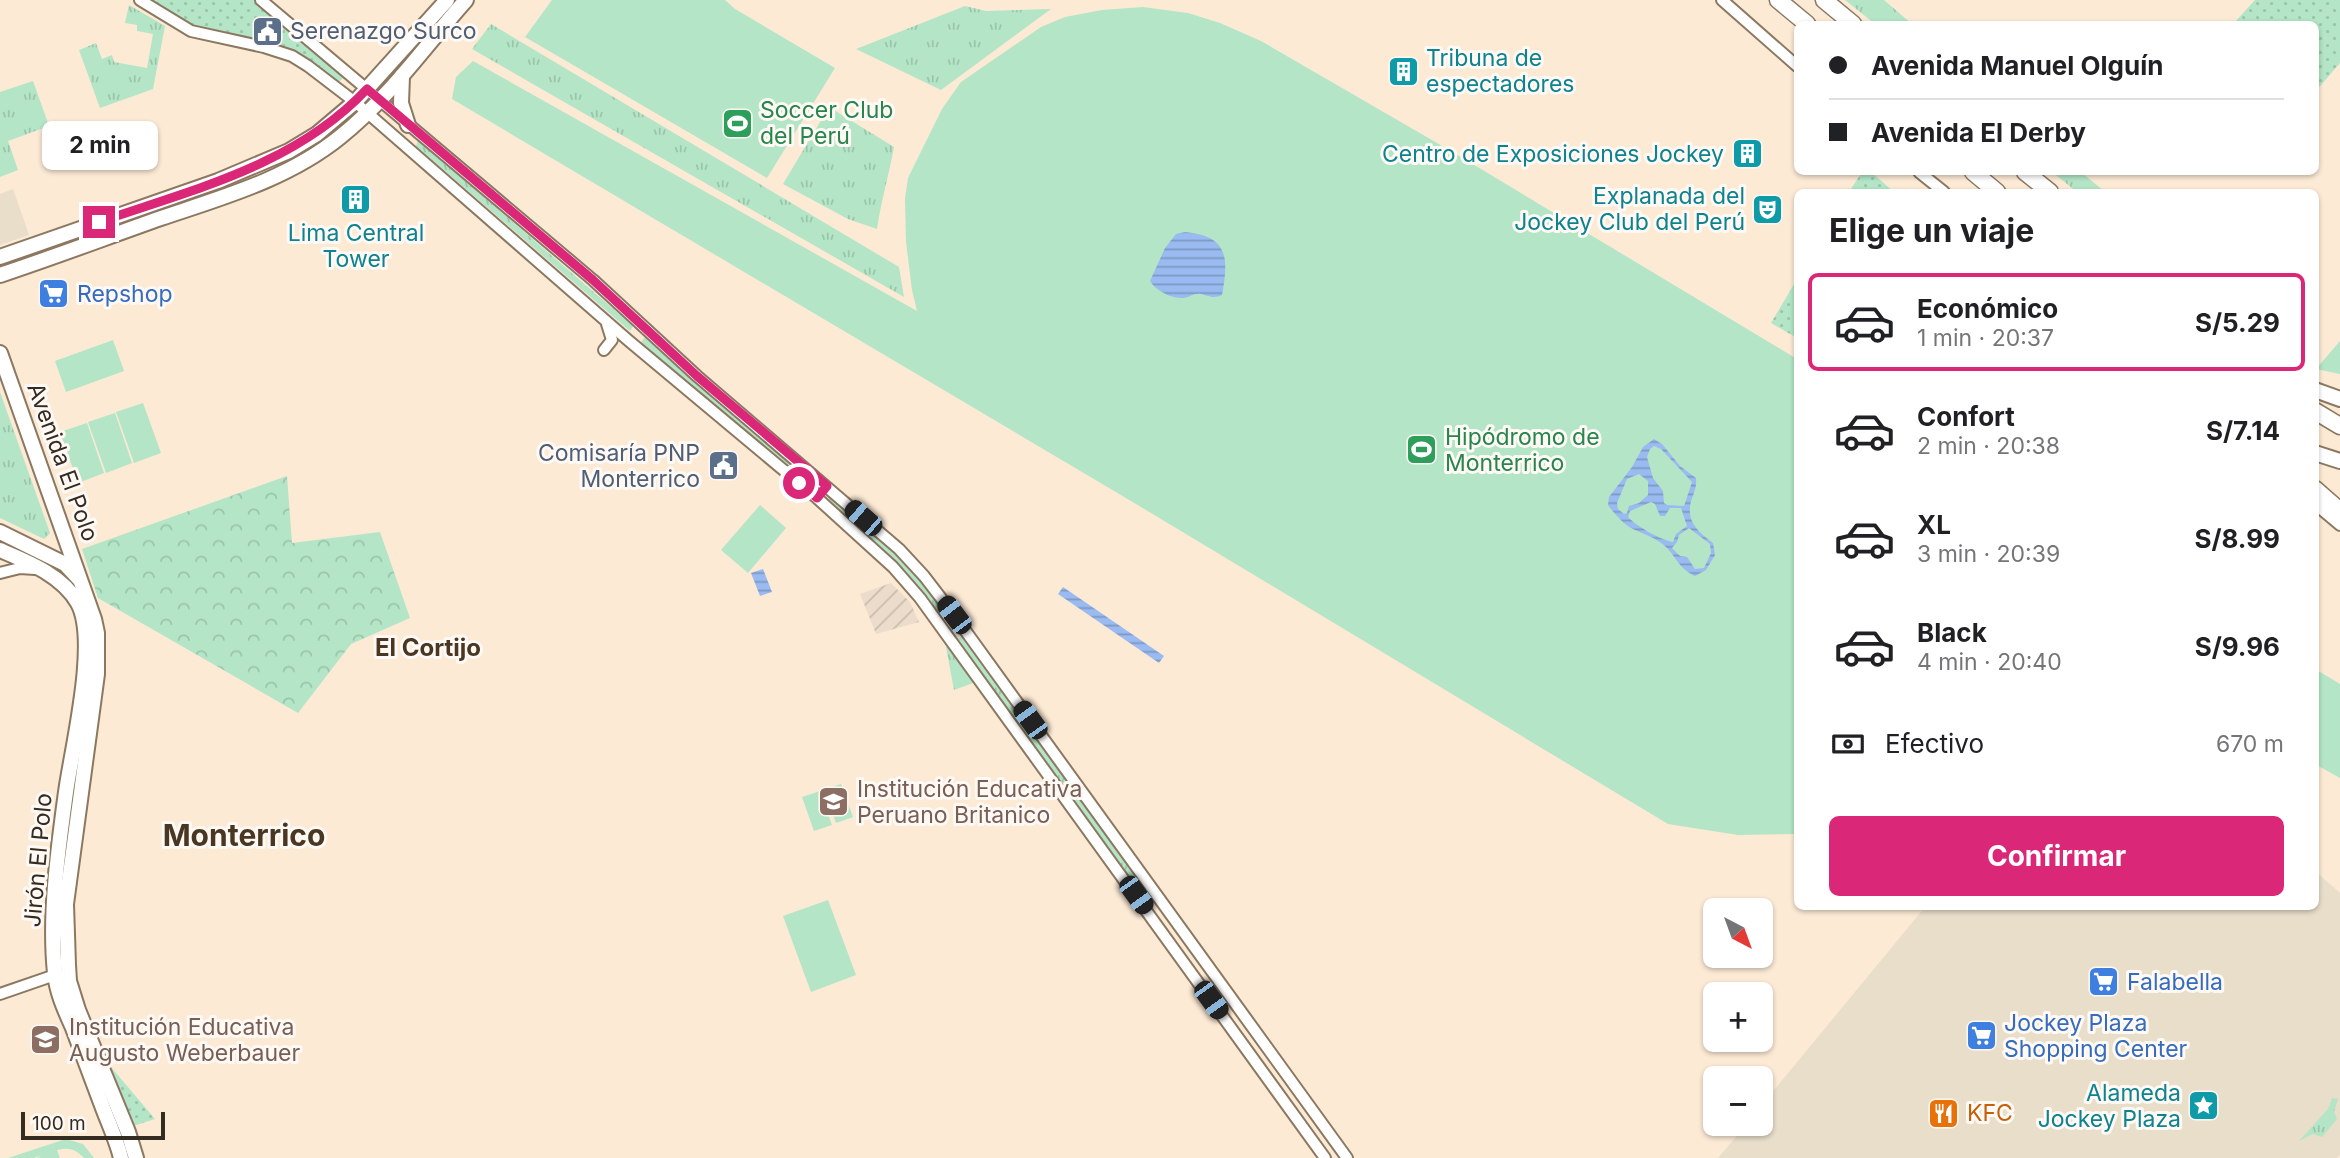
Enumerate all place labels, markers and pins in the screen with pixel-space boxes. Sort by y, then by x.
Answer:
public building icon: Serenazgo Surco [250,14,284,48]
place label: Serenazgo Surco [290,17,477,45]
place label: Tribuna de espectadores [1426,44,1574,98]
building icon: Tribuna de espectadores [1386,54,1420,88]
place label: Soccer Club del Perú [760,96,893,150]
sports icon: Soccer Club del Perú [720,106,754,140]
building icon: Centro de Exposiciones Jockey [1730,137,1764,171]
place label: Centro de Exposiciones Jockey [1382,140,1724,168]
building icon: Lima Central Tower [339,182,373,216]
place label: Explanada del Jockey Club del Perú [1514,182,1745,236]
theatre icon: Explanada del Jockey Club del Perú [1751,192,1785,226]
place label: Lima Central Tower [288,219,424,273]
supermarket icon: Repshop [37,277,71,311]
place label: Repshop [77,280,173,308]
place label: Hipódromo de Monterrico [1445,423,1600,477]
sports icon: Hipódromo de Monterrico [1405,433,1439,467]
place label: Comisaría PNP Monterrico [538,439,700,493]
public building icon: Comisaría PNP Monterrico [706,449,740,483]
place label: Institución Educativa Peruano Britanico [857,775,1082,829]
school or university icon: Institución Educativa Peruano Britanico [817,785,851,819]
supermarket icon: Falabella [2087,965,2121,999]
place label: Falabella [2127,968,2223,996]
place label: Jockey Plaza Shopping Center [2004,1009,2188,1063]
place label: Institución Educativa Augusto Weberbauer [69,1013,301,1067]
supermarket icon: Jockey Plaza Shopping Center [1964,1019,1998,1053]
school or university icon: Institución Educativa Augusto Weberbauer [29,1023,63,1057]
place label: Alameda Jockey Plaza [2038,1079,2181,1133]
place icon: Alameda Jockey Plaza [2187,1089,2221,1123]
restaurant icon: KFC [1927,1096,1961,1130]
place label: KFC [1967,1099,2013,1127]

